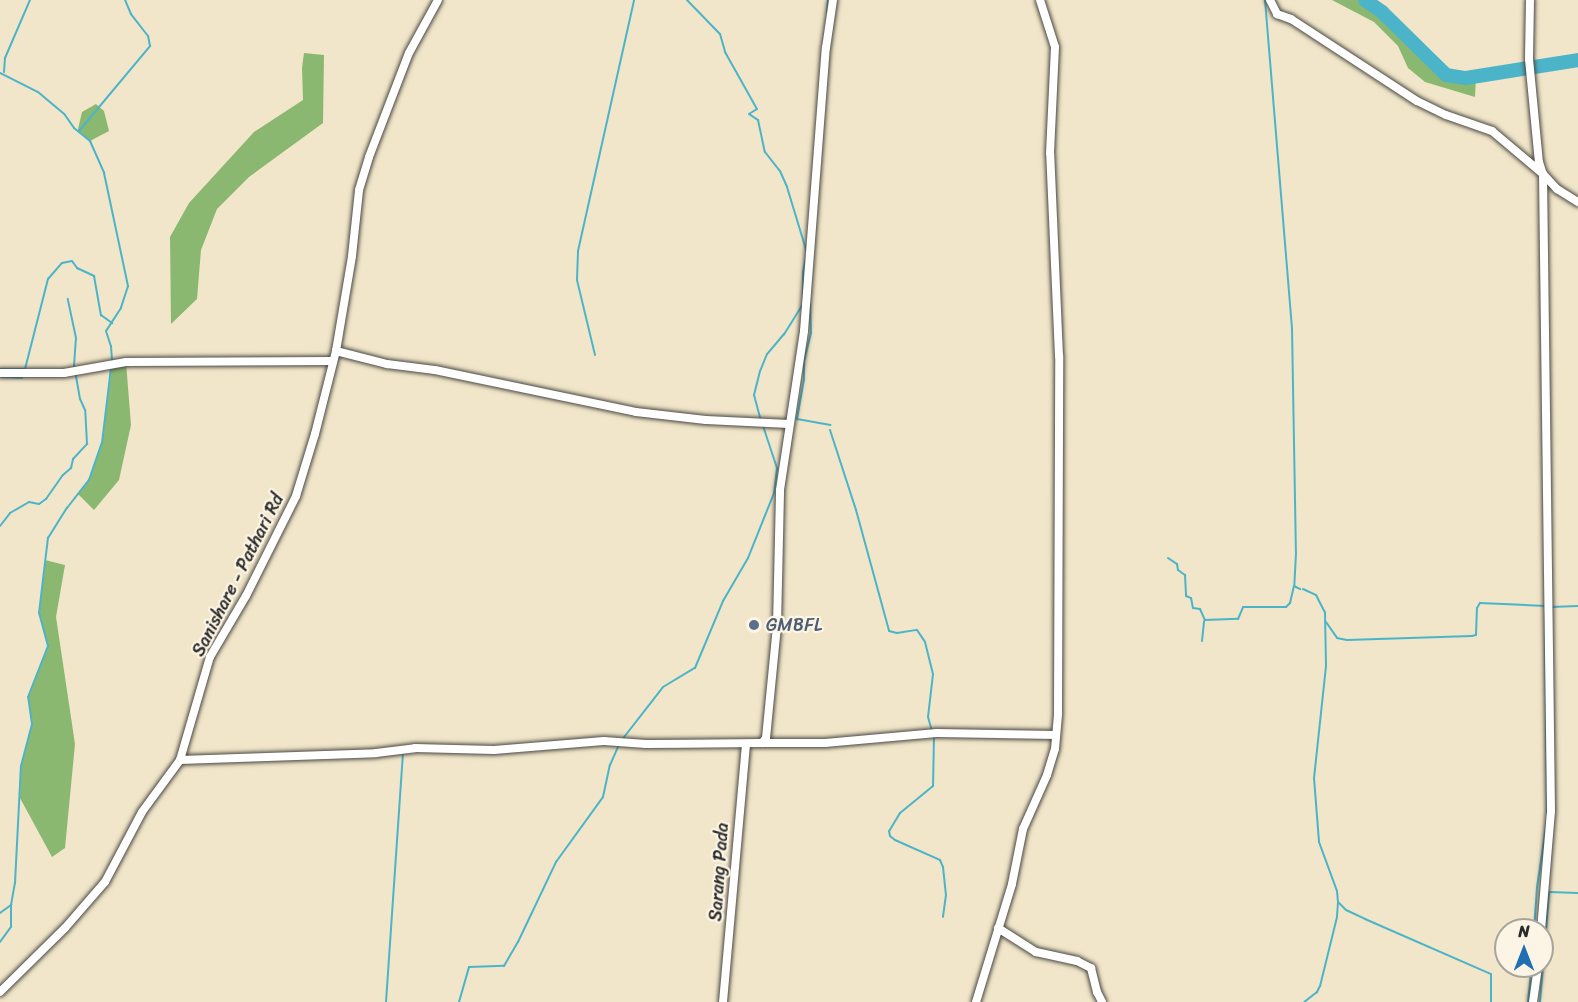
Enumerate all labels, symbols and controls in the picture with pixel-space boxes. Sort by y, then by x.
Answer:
street label: Sanishare - Pathari Rd [188,490,288,660]
place label: GMBFL [766,614,822,636]
marker: GMBFL [747,618,761,632]
street label: Sarang Pada [705,822,733,922]
text: N [1518,917,1530,946]
north arrow [1494,918,1554,978]

